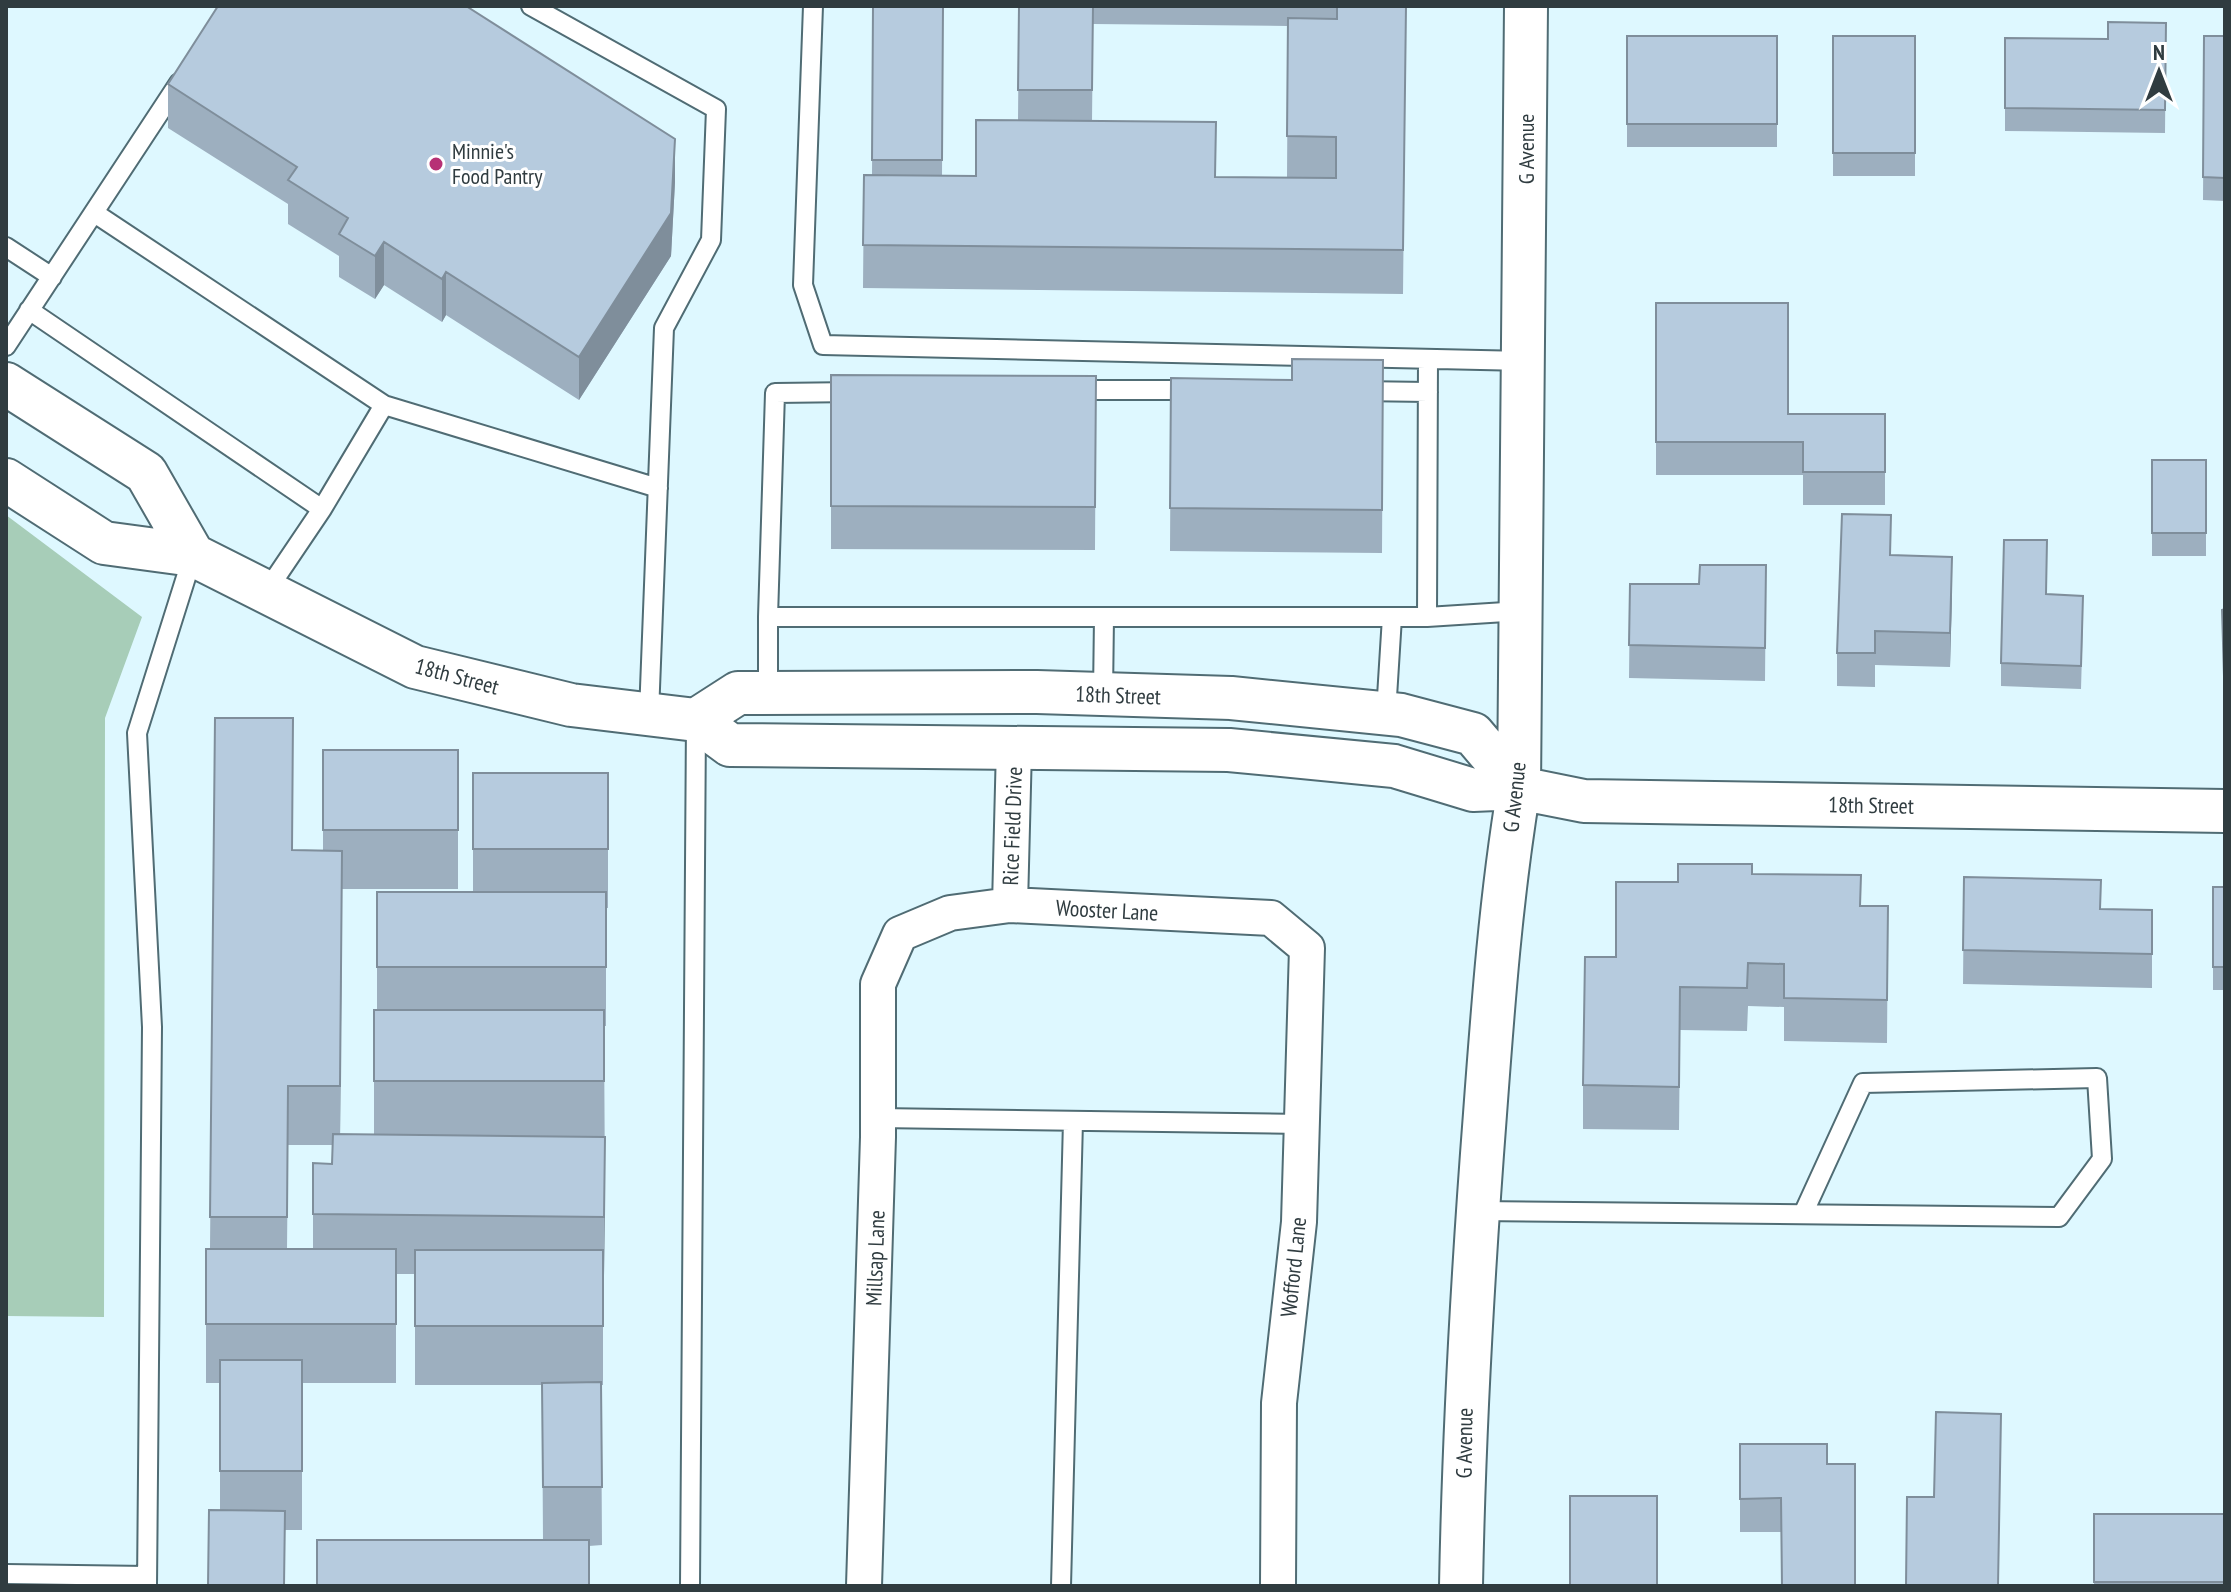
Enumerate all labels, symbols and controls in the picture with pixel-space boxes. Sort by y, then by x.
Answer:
north arrow [2119,32,2199,112]
text: N [2153,38,2165,66]
street label: G Avenue [1512,114,1540,184]
place label: Minnie's Food Pantry [452,137,543,190]
marker: Minnie's Food Pantry [427,155,445,173]
street label: 18th Street [412,651,502,701]
street label: 18th Street [1075,680,1161,710]
street label: G Avenue [1496,760,1532,834]
street label: Rice Field Drive [996,766,1028,886]
street label: 18th Street [1828,790,1914,820]
street label: Wooster Lane [1055,893,1159,927]
street label: Millsap Lane [859,1210,891,1306]
street label: Wofford Lane [1274,1216,1312,1318]
street label: G Avenue [1449,1407,1479,1479]

